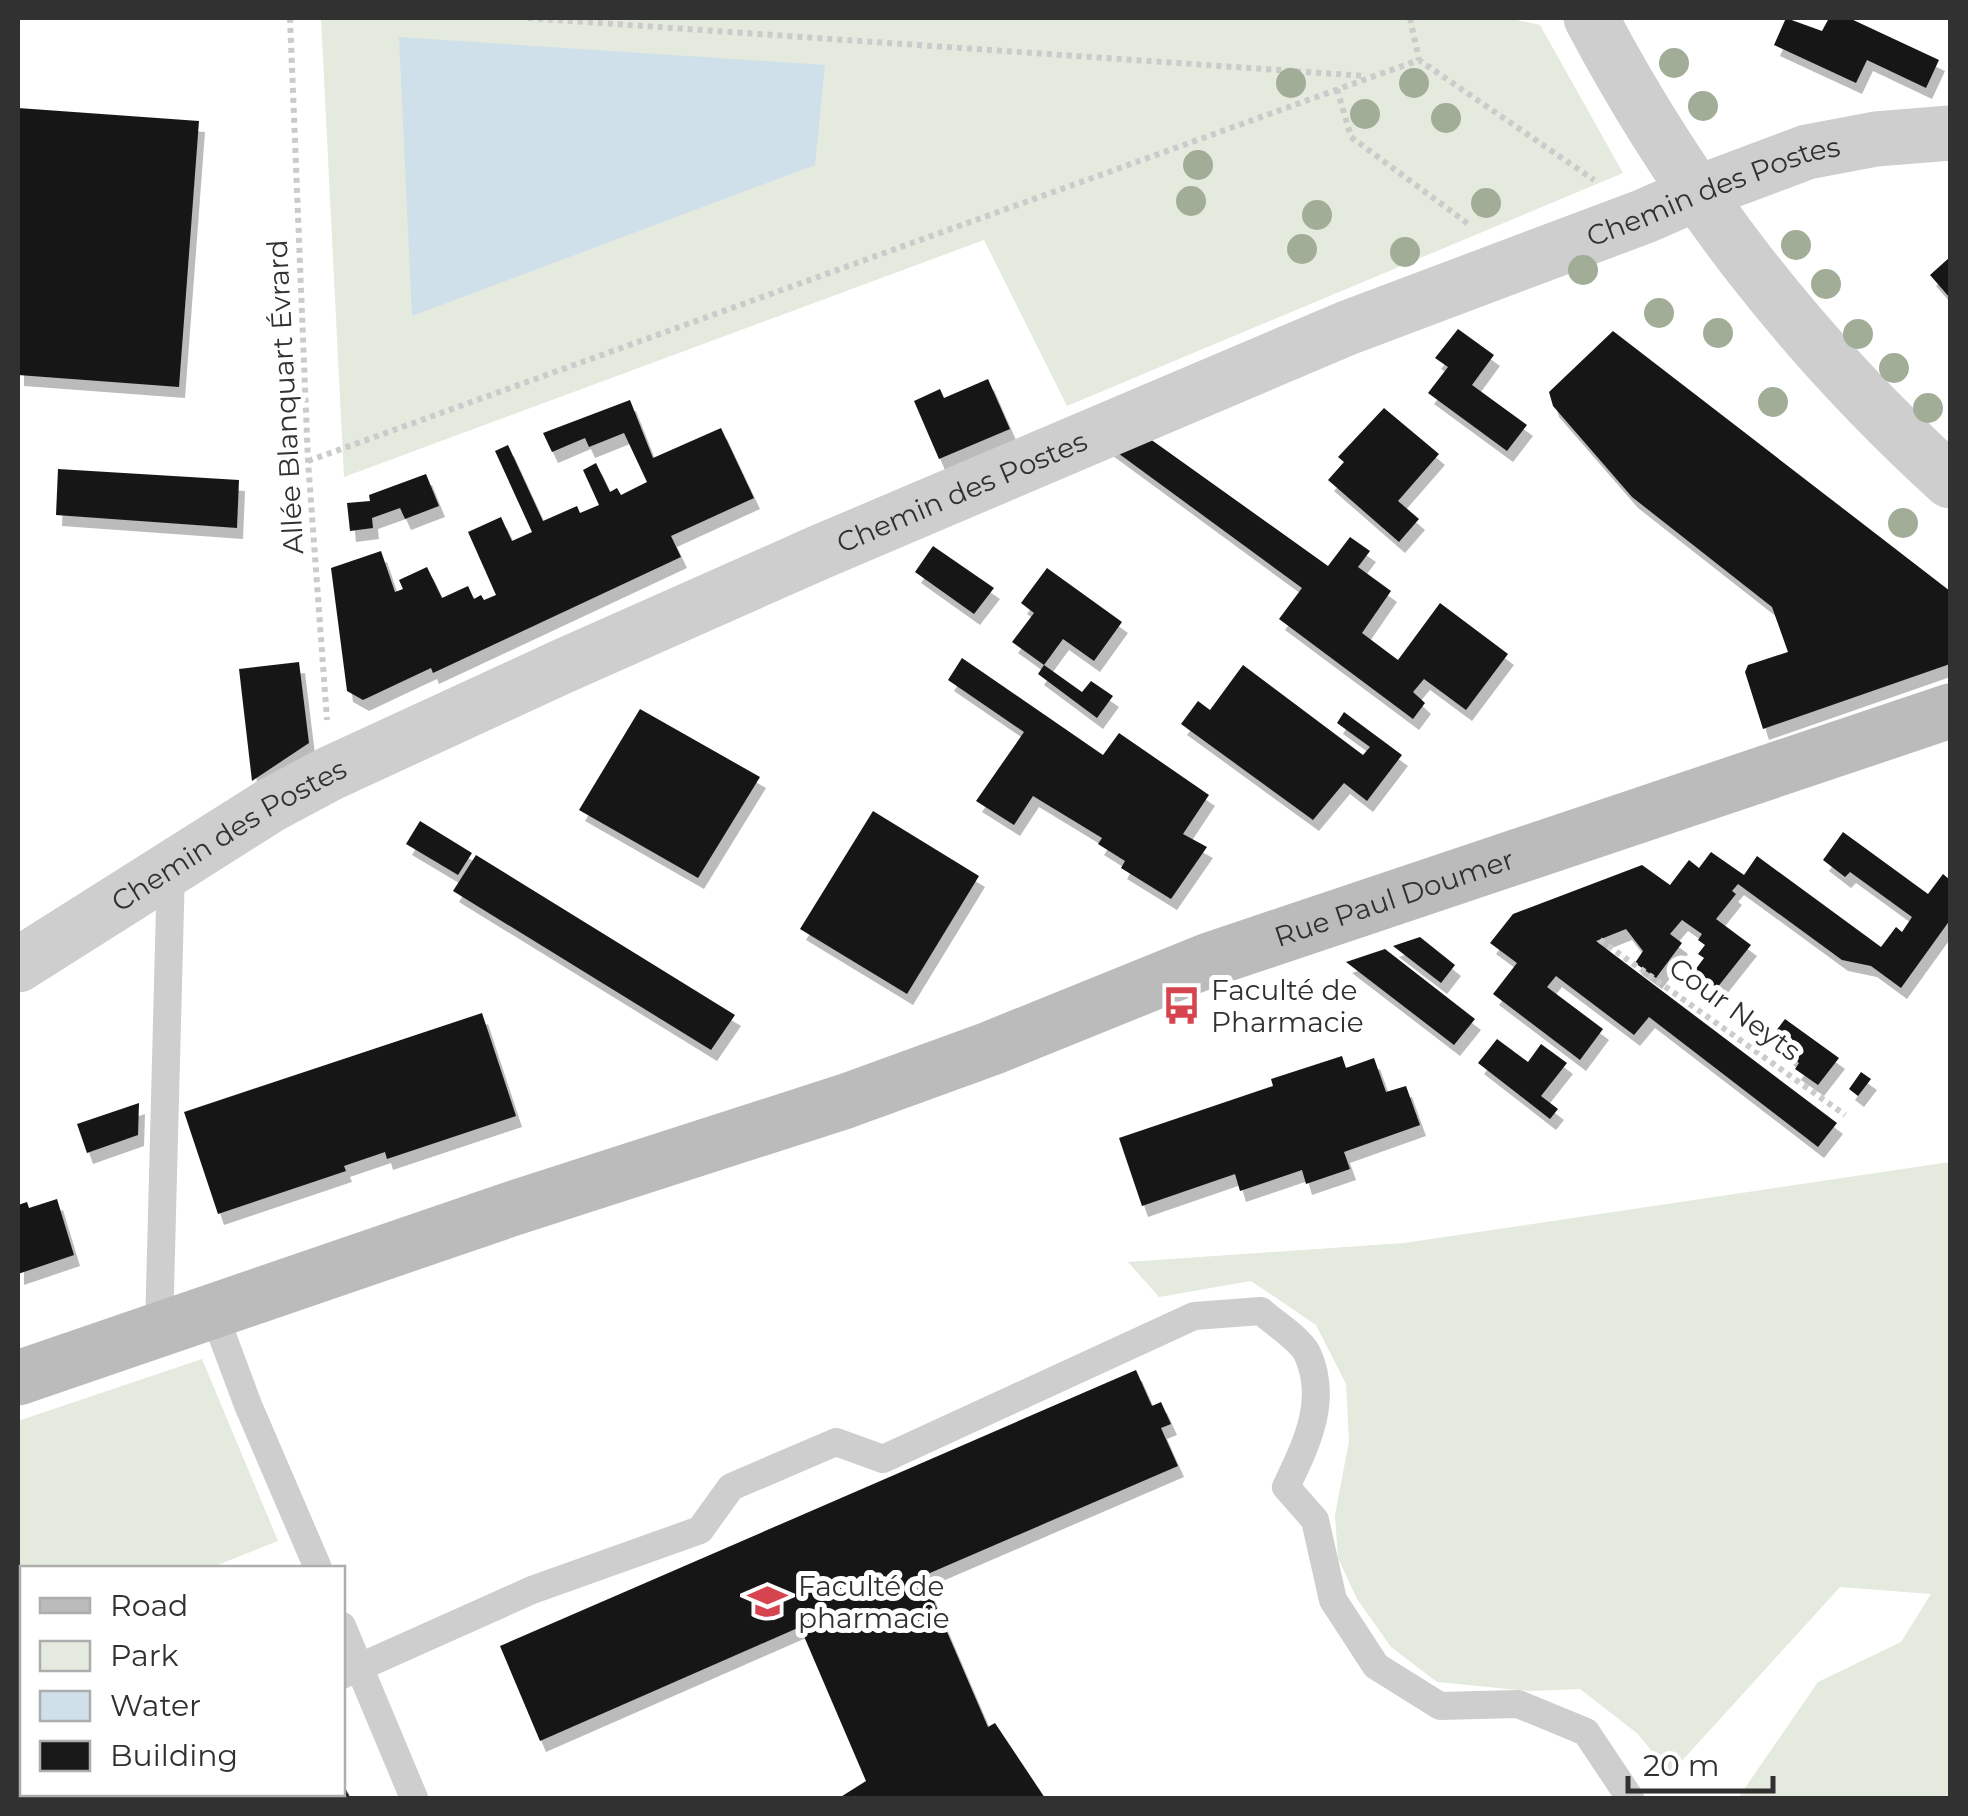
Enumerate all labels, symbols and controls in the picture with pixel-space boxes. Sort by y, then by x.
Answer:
street label: Chemin des Postes [1582,129,1843,253]
street label: Allée Blanquart Évrard [260,239,310,555]
street label: Chemin des Postes [831,424,1092,560]
street label: Chemin des Postes [105,751,352,919]
street label: Rue Paul Doumer [1270,842,1518,954]
street label: Cour Neyts [1663,950,1807,1068]
place label: Faculté de Pharmacie [1211,973,1364,1039]
bus stop icon: Faculté de Pharmacie [1160,985,1202,1027]
legend [20,1566,345,1796]
place label: Faculté de pharmacie [798,1569,950,1635]
school or university icon: Faculté de pharmacie [747,1581,789,1623]
text: Road [110,1587,188,1624]
text: Park [110,1637,179,1674]
text: Water [110,1687,201,1724]
scale bar [1628,1731,1773,1793]
text: Building [110,1737,238,1774]
text: 20 m [1643,1747,1720,1784]

